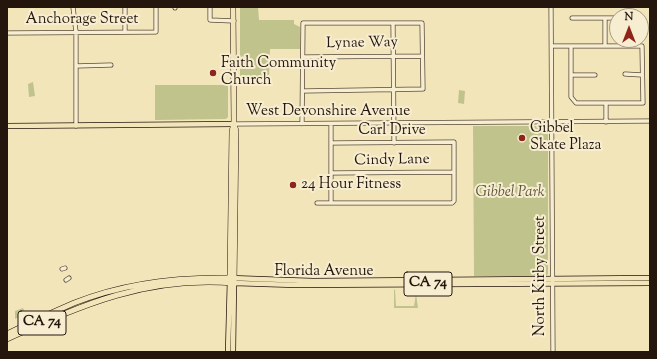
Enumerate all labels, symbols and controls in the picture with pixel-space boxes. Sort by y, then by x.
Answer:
north arrow [609,8,649,48]
text: N [625,9,633,25]
street label: Anchorage Street [26,11,138,29]
street label: Lynae Way [326,34,398,54]
place label: Faith Community Church [221,55,336,90]
marker: Faith Community Church [208,68,218,78]
street label: West Devonshire Avenue [246,103,410,121]
place label: Gibbel Skate Plaza [530,120,601,155]
street label: Carl Drive [358,122,426,140]
marker: Gibbel Skate Plaza [517,133,527,143]
street label: Cindy Lane [354,151,430,171]
place label: 24 Hour Fitness [301,176,401,194]
marker: 24 Hour Fitness [288,180,298,190]
park label: Gibbel Park [476,184,544,202]
street label: North Kirby Street [532,216,550,336]
street label: Florida Avenue [274,263,374,281]
road number: CA 74 [404,272,452,296]
road number: CA 74 [18,311,66,335]

